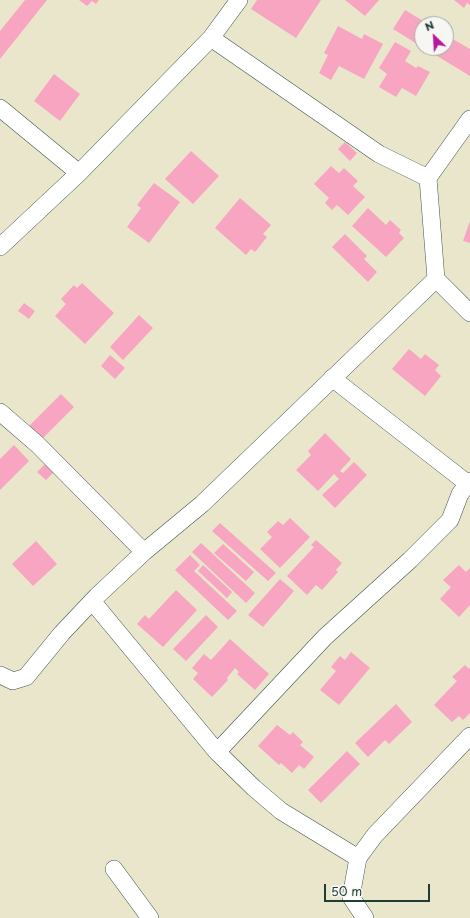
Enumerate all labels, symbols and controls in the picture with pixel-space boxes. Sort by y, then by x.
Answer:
north arrow [414,16,454,56]
text: N [422,16,437,35]
scale bar [326,876,432,902]
text: 50 m [331,882,362,900]

